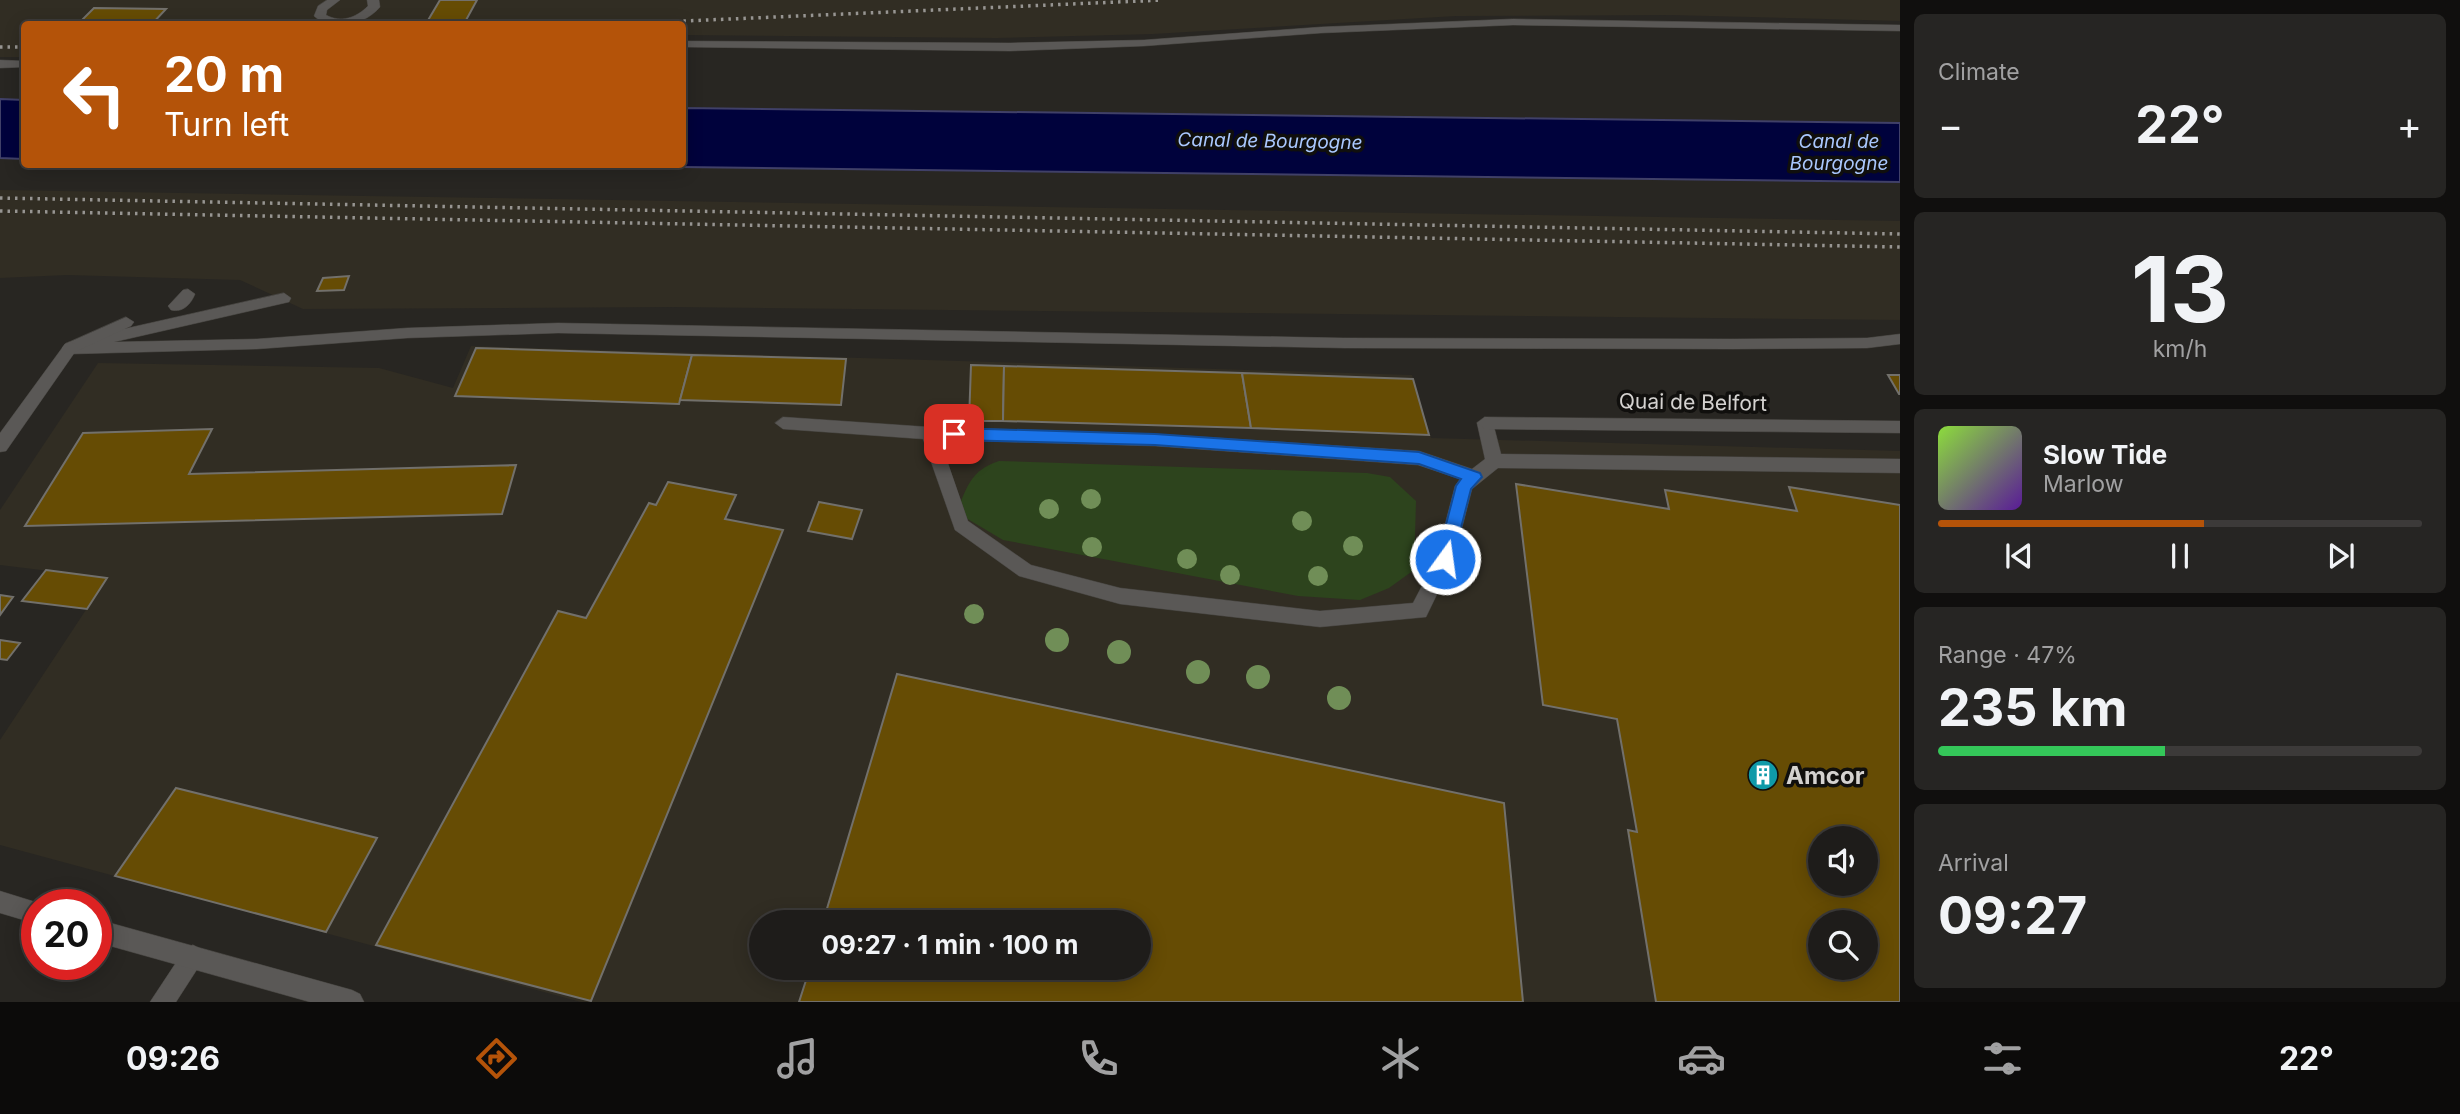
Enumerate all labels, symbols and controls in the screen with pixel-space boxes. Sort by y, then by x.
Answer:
text: 20 m [164,45,284,104]
icon: left [49,49,140,140]
text: Climate [1938,58,2020,86]
text: 22° [2135,93,2225,156]
text: − [1938,102,1963,148]
text: + [2397,102,2422,148]
text: Turn left [164,105,289,144]
water label: Canal de Bourgogne [1177,128,1363,154]
water label: Canal de Bourgogne [1790,130,1888,175]
text: 13 [2131,234,2229,344]
text: km/h [2153,335,2207,363]
street label: Quai de Belfort [1619,388,1767,416]
pin [924,404,984,464]
icon: arrive [935,415,973,453]
text: Slow Tide [2043,439,2167,470]
text: Marlow [2043,470,2123,498]
position arrow [1408,522,1482,596]
icon: previous [2000,537,2038,575]
icon: pause [2161,537,2199,575]
icon: next [2322,537,2360,575]
text: Range · 47% [1938,641,2077,669]
text: 235 km [1938,676,2128,739]
building icon: Amcor [1746,758,1780,792]
place label: Amcor [1786,761,1865,790]
map controls [1808,826,1878,980]
button: sound [1808,826,1878,896]
text: Arrival [1938,849,2009,877]
text: 09:27 [1938,884,2087,947]
speed limit sign: 20 [21,889,112,980]
button: search [1808,910,1878,980]
text: 09:27 · 1 min · 100 m [821,929,1079,960]
icon: directions [472,1034,521,1083]
icon: music [773,1034,822,1083]
icon: phone [1074,1034,1123,1083]
icon: climate [1376,1034,1425,1083]
icon: car [1677,1034,1726,1083]
icon: filters [1978,1034,2027,1083]
text: 09:26 [126,1039,220,1078]
text: 22° [2279,1039,2334,1078]

